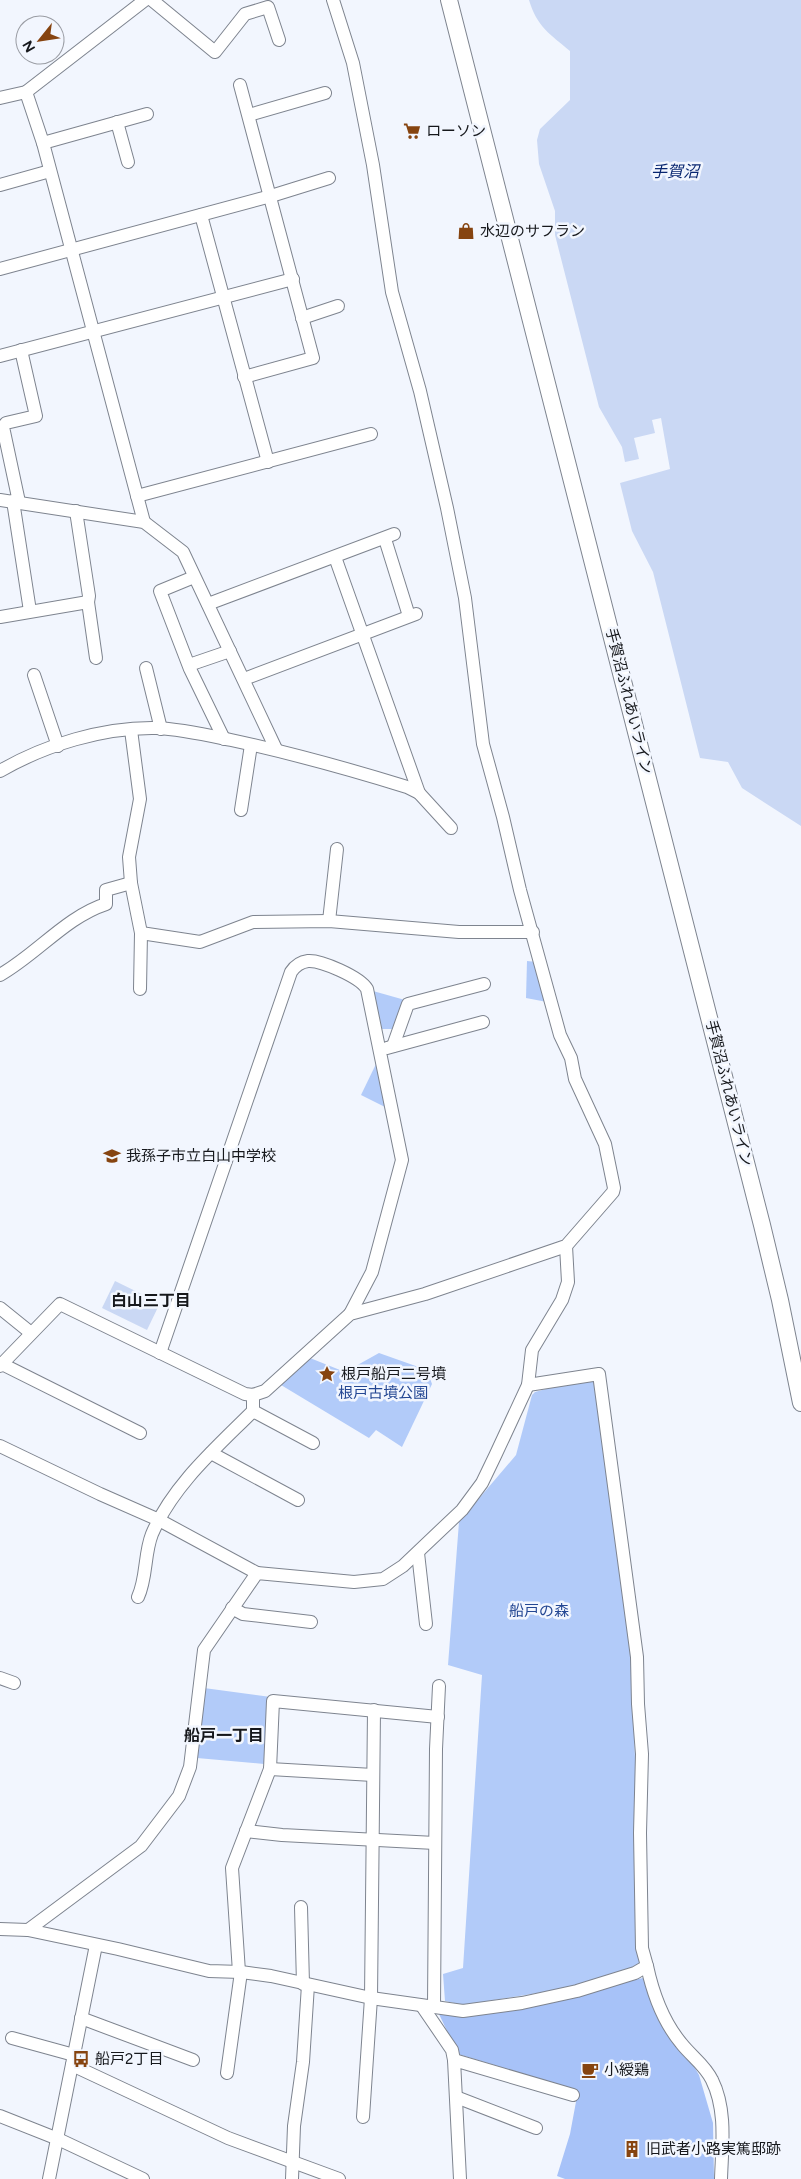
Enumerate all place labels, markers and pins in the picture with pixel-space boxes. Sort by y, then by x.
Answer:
supermarket icon: ローソン [402,121,422,141]
place label: ローソン [426,122,486,140]
shop icon: 水辺のサフラン [456,221,476,241]
place label: 水辺のサフラン [480,222,585,240]
school or university icon: 我孫子市立白山中学校 [102,1146,122,1166]
place label: 我孫子市立白山中学校 [126,1147,276,1165]
place icon: 根戸船戸二号墳 [317,1364,337,1384]
place label: 根戸船戸二号墳 [341,1365,446,1383]
bus stop icon: 船戸2丁目 [71,2049,91,2069]
place label: 船戸2丁目 [95,2050,163,2068]
cafe icon: 小綬鶏 [580,2060,600,2080]
place label: 小綬鶏 [604,2061,649,2079]
building icon: 旧武者小路実篤邸跡 [622,2139,642,2159]
place label: 旧武者小路実篤邸跡 [646,2140,781,2158]

